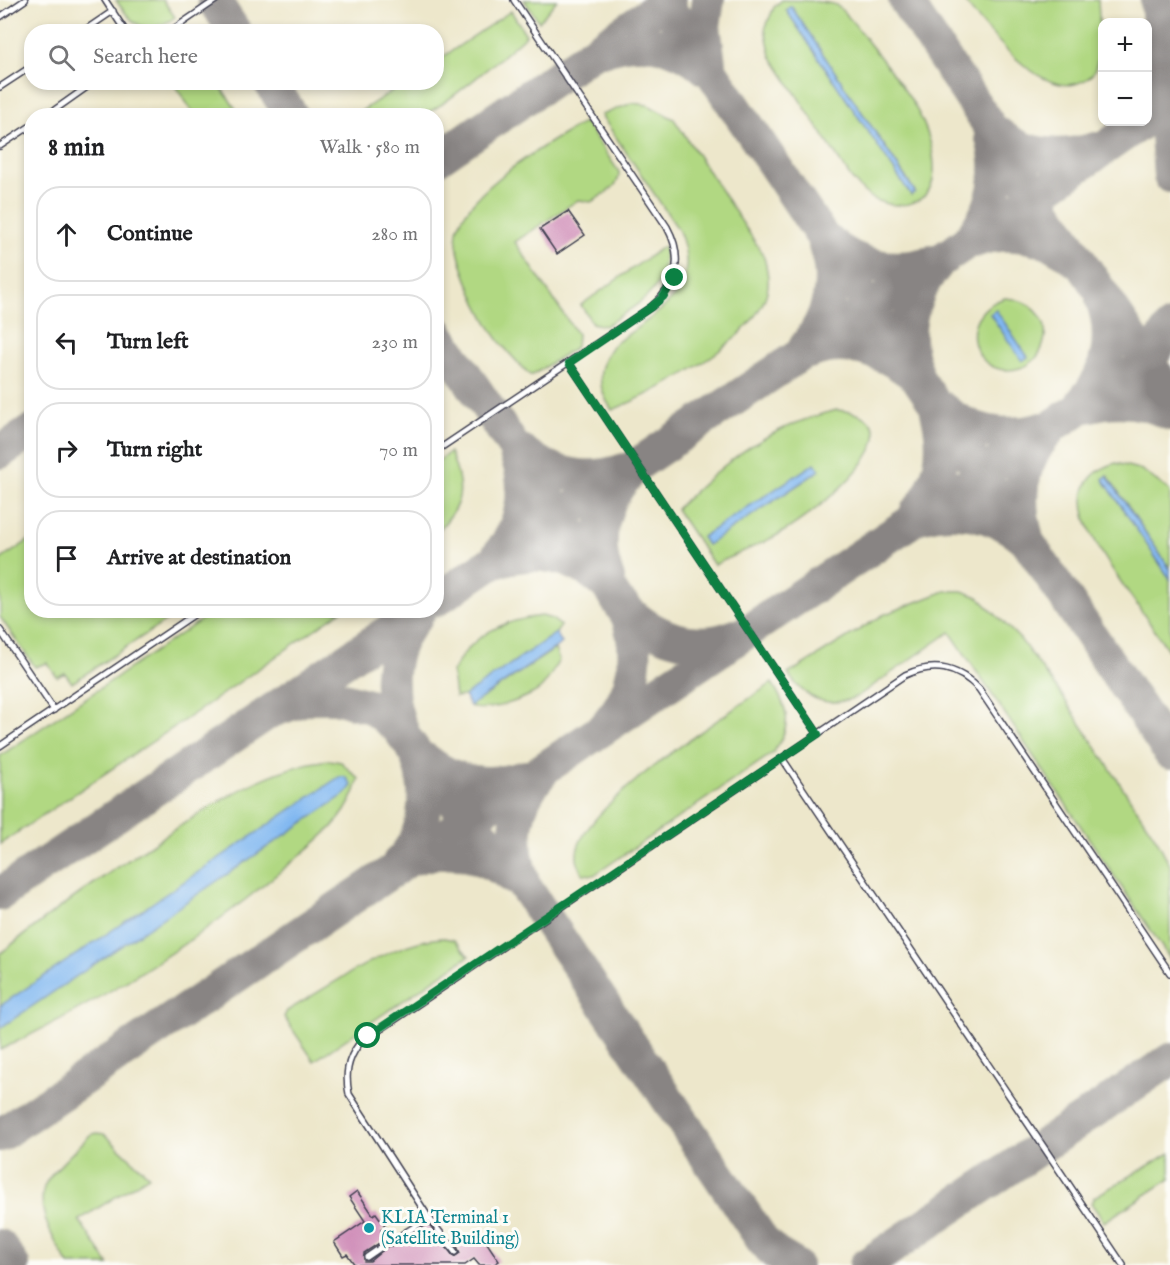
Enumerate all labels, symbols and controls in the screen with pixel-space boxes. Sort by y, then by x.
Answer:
map controls [1098,18,1152,126]
button: + [1098,18,1152,72]
search box [24,24,444,90]
icon: search [45,41,78,74]
text: Search here [93,43,198,71]
button: − [1098,72,1152,126]
text: 8 min [48,131,105,164]
text: Walk · 580 m [319,135,420,160]
icon: ahead [50,218,83,251]
text: Continue [107,220,193,248]
text: 280 m [371,222,418,247]
route end [661,264,687,290]
icon: left [50,326,83,359]
text: Turn left [107,328,189,356]
text: 230 m [372,330,418,355]
icon: right [50,434,83,467]
text: Turn right [107,436,202,464]
text: 70 m [379,438,418,463]
icon: arrive [50,542,83,575]
text: Arrive at destination [107,544,291,572]
route start [354,1022,380,1048]
place label: KLIA Terminal 1 (Satellite Building) [381,1207,519,1251]
marker: KLIA Terminal 1 (Satellite Building) [362,1221,376,1235]

